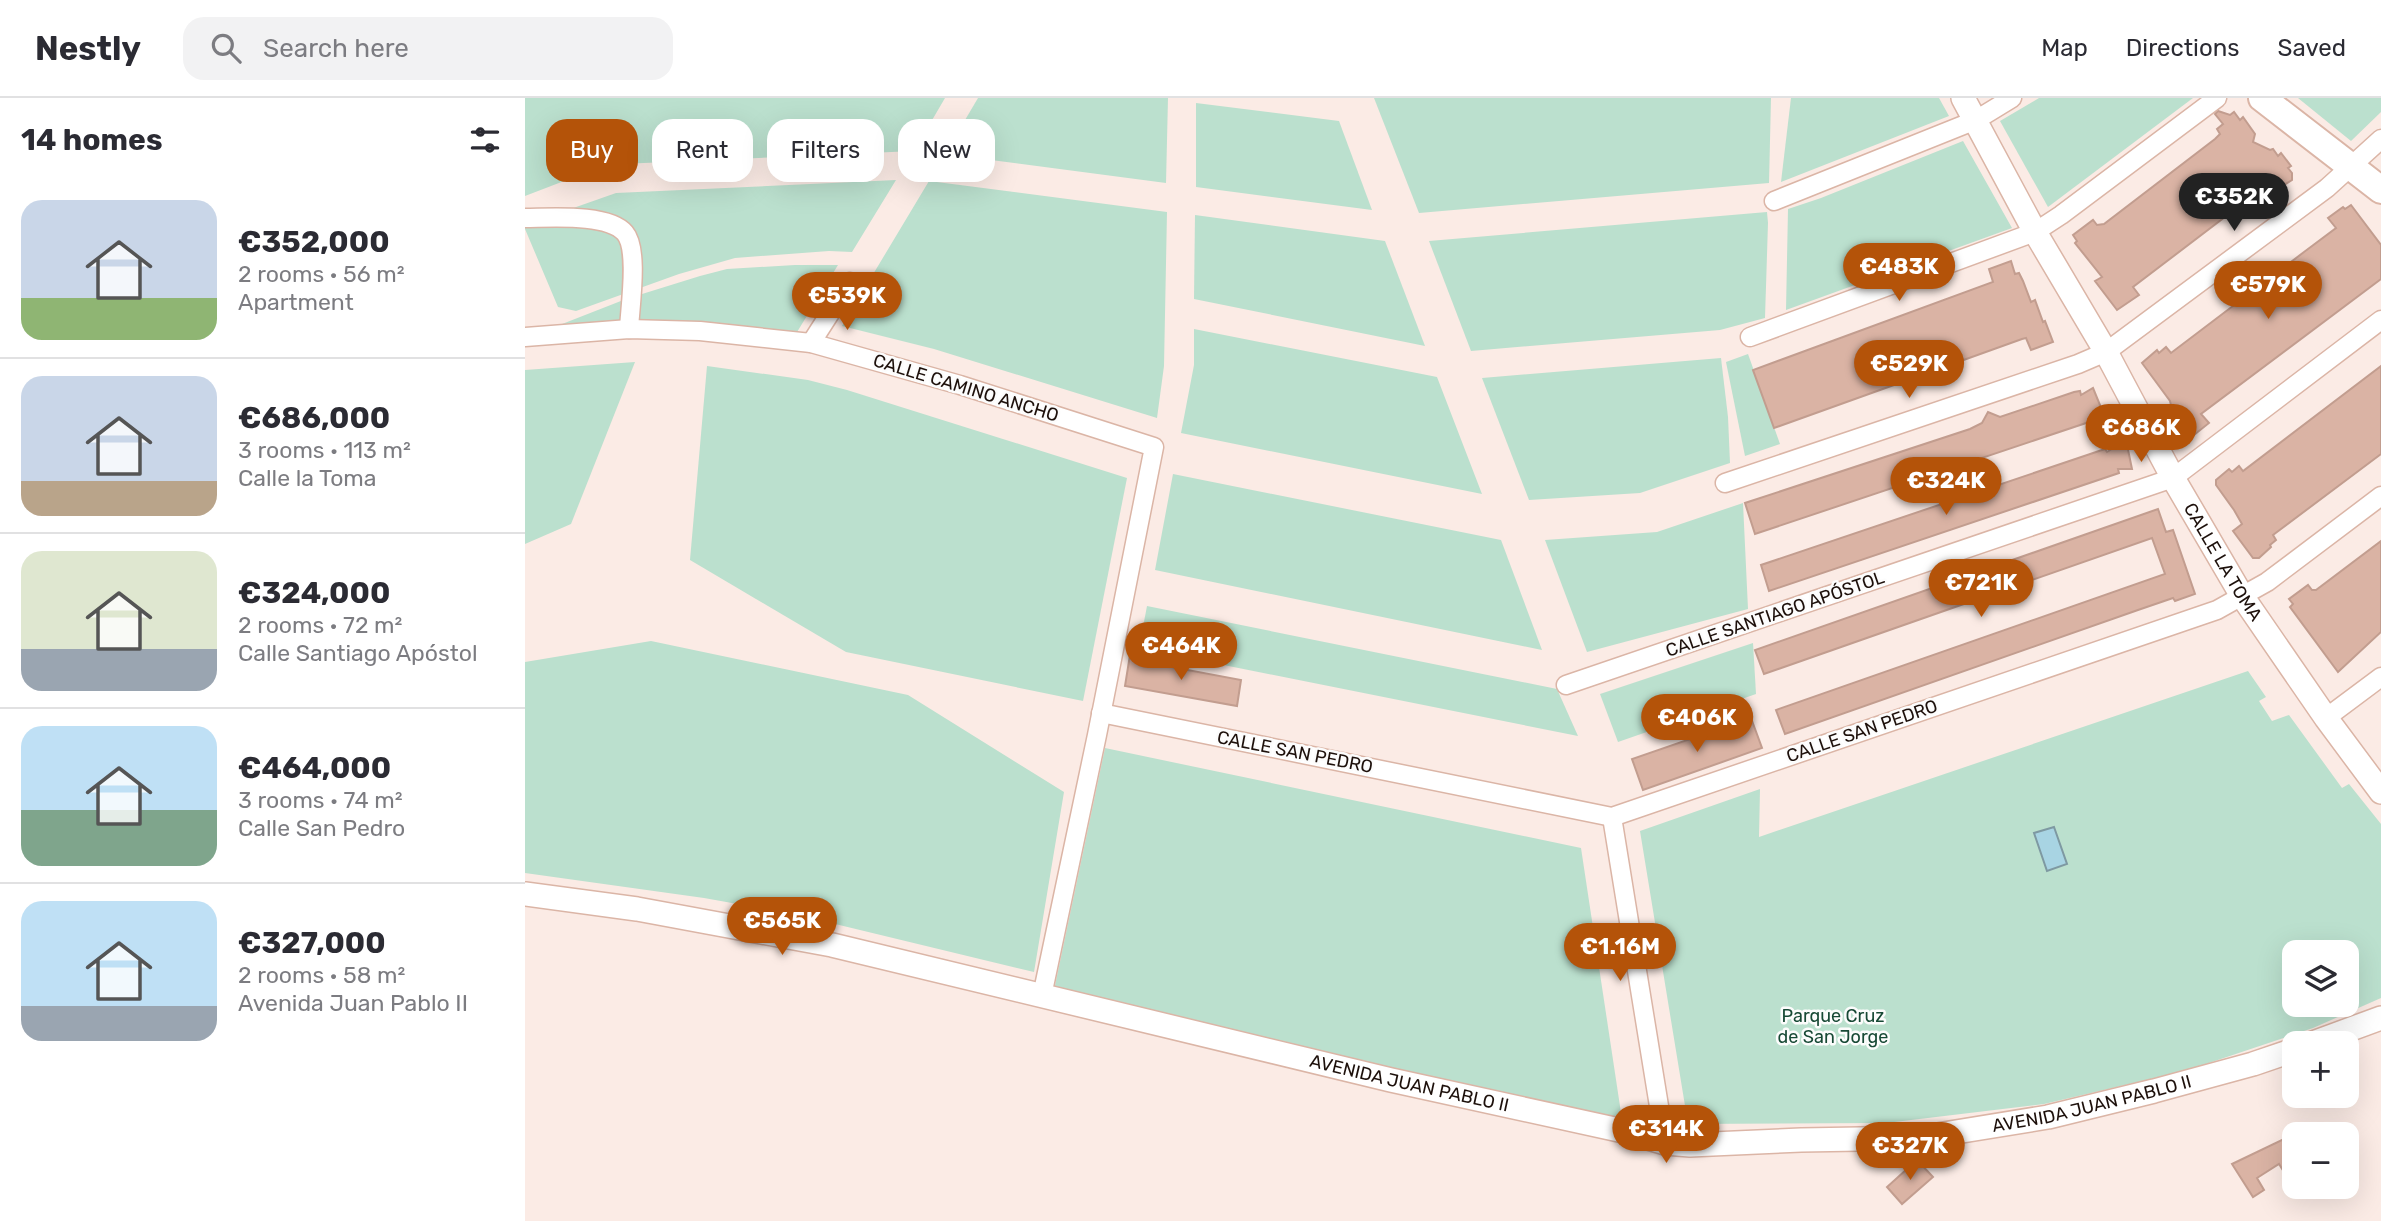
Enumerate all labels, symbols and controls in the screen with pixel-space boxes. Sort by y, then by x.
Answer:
search box [183,17,673,80]
text: Nestly [35,29,141,68]
icon: search [207,29,245,67]
text: Search here [263,33,409,64]
text: Map [2041,34,2088,62]
text: Directions [2126,34,2239,62]
text: Saved [2277,34,2346,62]
chip: Buy [546,119,638,182]
chip: Rent [652,119,753,182]
chip: Filters [767,119,884,182]
chip: New [898,119,995,182]
icon: filters [466,121,504,159]
text: 14 homes [21,122,163,158]
pin: €352K [2185,174,2283,233]
text: €352K [2195,182,2273,210]
text: €352,000 [238,224,390,260]
icon: home [77,228,161,312]
pin: €483K [1850,244,1948,303]
text: €483K [1859,252,1939,280]
text: 2 rooms · 56 m² [238,260,405,288]
pin: €579K [2219,262,2317,321]
text: €579K [2230,270,2306,298]
pin: €539K [798,272,896,332]
text: €539K [808,281,886,309]
text: Apartment [238,288,354,316]
pin: €529K [1860,341,1958,400]
street label: CALLE CAMINO ANCHO [871,349,1061,427]
text: €529K [1870,349,1948,377]
text: €686,000 [238,400,390,436]
icon: home [77,404,161,488]
pin: €686K [2092,404,2190,464]
text: €686K [2102,413,2180,441]
text: 3 rooms · 113 m² [238,436,411,464]
pin: €324K [1897,458,1995,517]
text: Calle la Toma [238,464,377,492]
text: €324K [1906,466,1986,494]
street label: CALLE LA TOMA [2179,499,2267,625]
pin: €721K [1932,560,2030,619]
street label: CALLE SANTIAGO APÓSTOL [1663,566,1887,662]
text: €721K [1945,568,2017,596]
text: €324,000 [238,575,390,611]
icon: home [77,579,161,663]
text: 2 rooms · 72 m² [238,611,402,639]
pin: €464K [1132,622,1230,682]
text: €464K [1141,631,1221,659]
text: Calle Santiago Apóstol [238,639,478,667]
pin: €406K [1648,694,1746,754]
street label: CALLE SAN PEDRO [1784,695,1940,767]
text: €406K [1657,703,1737,731]
street label: CALLE SAN PEDRO [1215,726,1375,778]
text: €464,000 [238,750,391,786]
icon: home [77,754,161,838]
text: 3 rooms · 74 m² [238,786,403,814]
text: Calle San Pedro [238,814,405,842]
pin: €565K [733,898,831,957]
text: €565K [743,906,821,934]
pin: €1.16M [1563,924,1677,983]
text: €327,000 [238,925,386,961]
icon: home [77,929,161,1013]
text: €1.16M [1580,932,1660,960]
map controls [2282,940,2359,1199]
button: layers [2282,940,2359,1017]
text: 2 rooms · 58 m² [238,961,405,989]
text: Avenida Juan Pablo II [238,989,468,1017]
park label: Parque Cruz de San Jorge [1778,1005,1888,1048]
button: + [2282,1031,2359,1108]
street label: AVENIDA JUAN PABLO II [1308,1050,1511,1117]
street label: AVENIDA JUAN PABLO II [1991,1070,2194,1137]
pin: €314K [1617,1105,1715,1165]
text: €314K [1628,1114,1704,1142]
pin: €327K [1861,1122,1959,1182]
button: − [2282,1122,2359,1199]
text: €327K [1872,1131,1948,1159]

